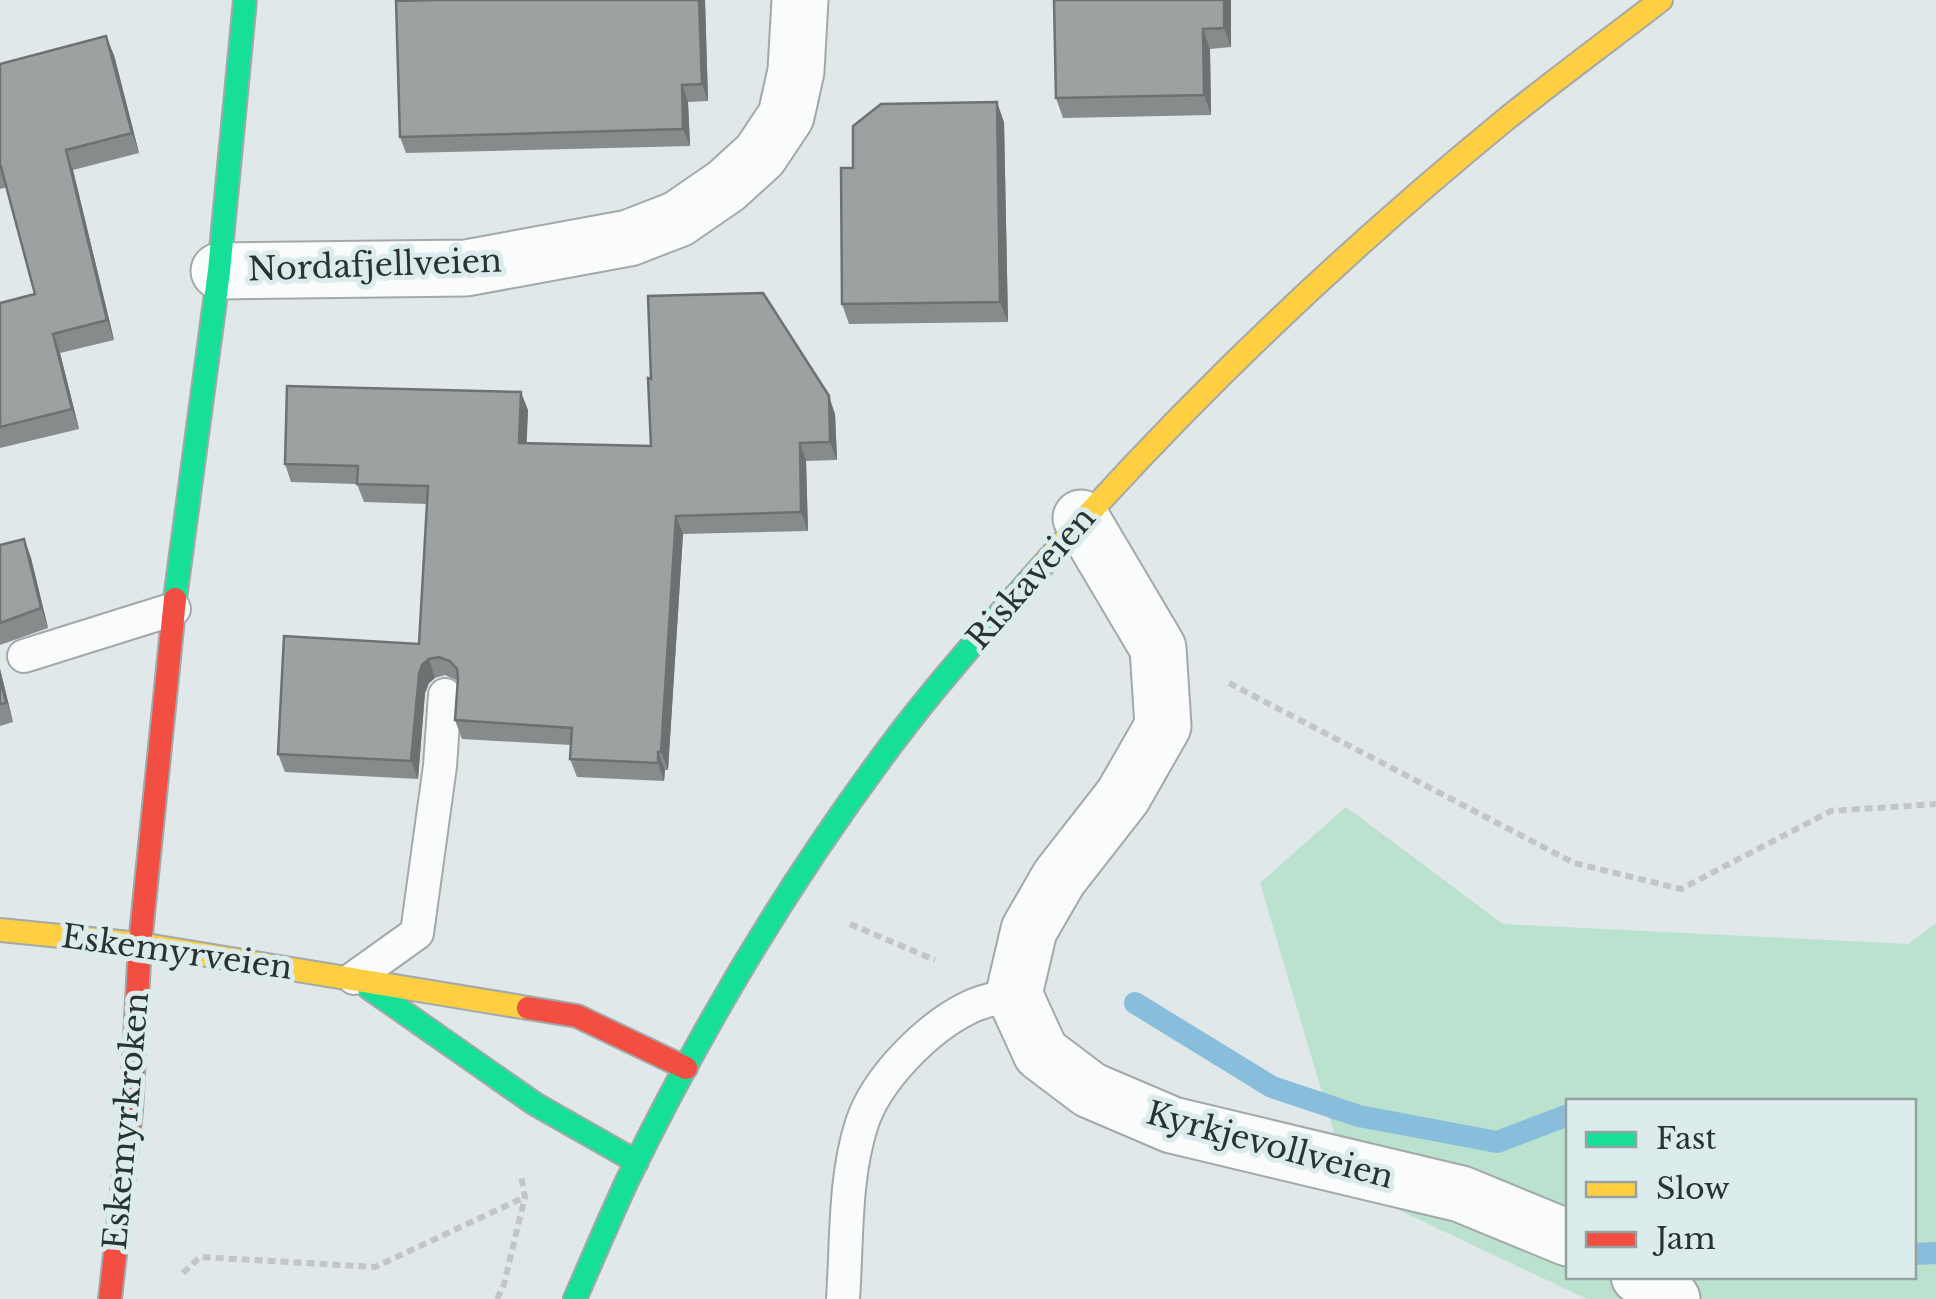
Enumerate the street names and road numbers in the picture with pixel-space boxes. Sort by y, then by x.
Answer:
street label: Nordafjellveien [247,241,503,289]
street label: Riskaveien [958,498,1104,658]
street label: Eskemyrveien [59,916,295,988]
street label: Eskemyrkroken [95,990,157,1252]
street label: Kyrkjevollveien [1142,1093,1398,1197]

